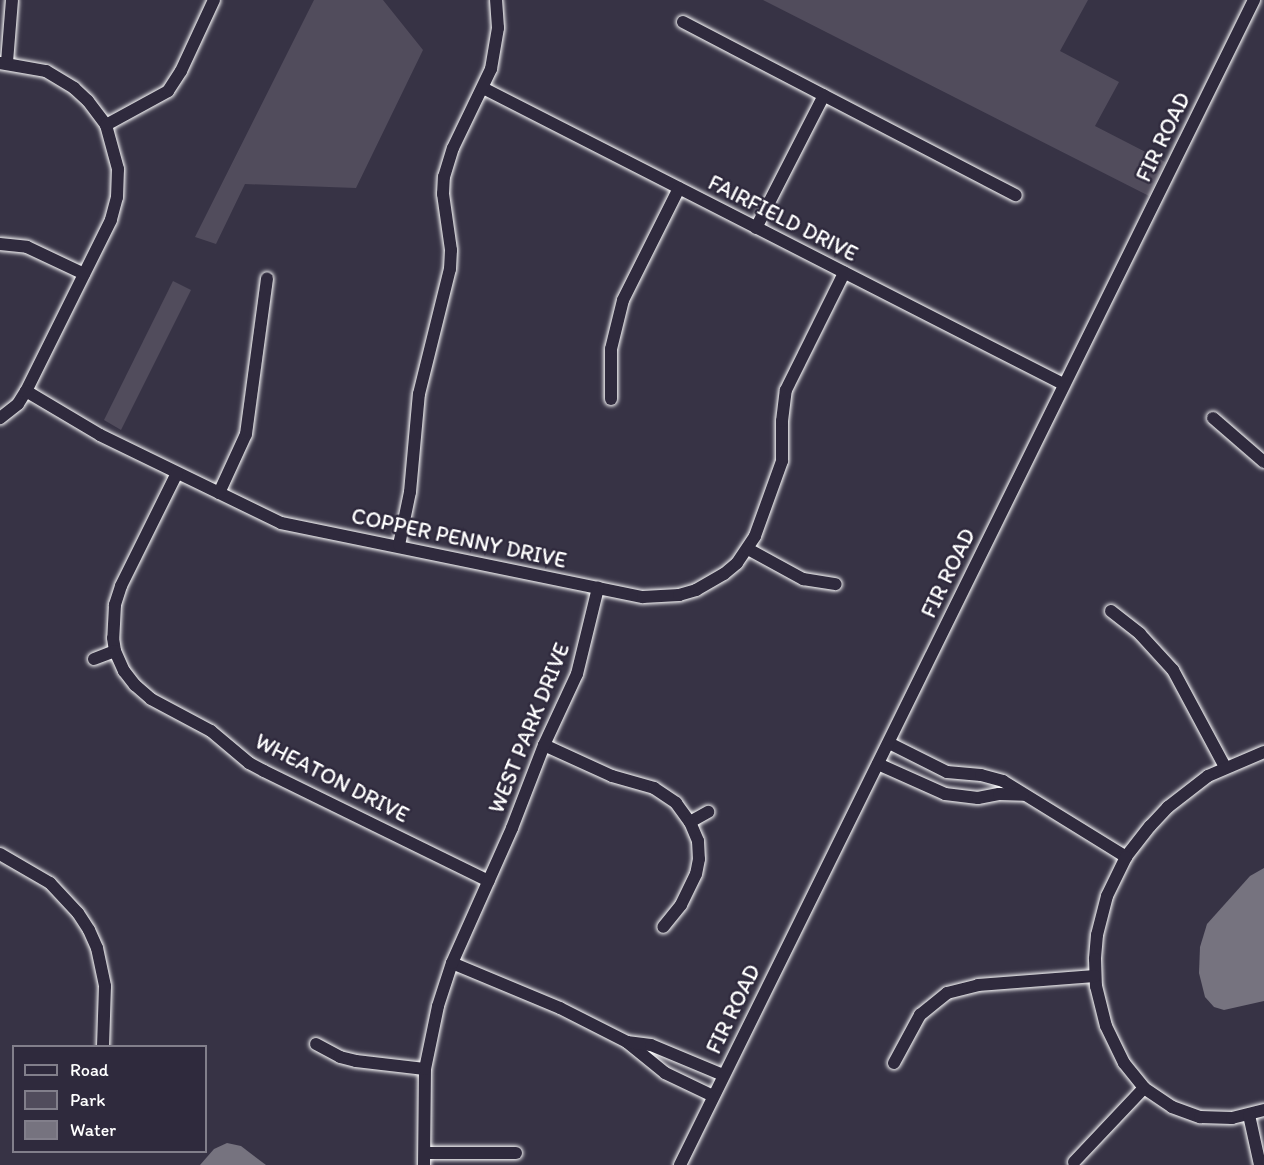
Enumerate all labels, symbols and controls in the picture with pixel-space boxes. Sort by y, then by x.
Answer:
street label: FIR ROAD [1130,88,1196,186]
street label: FAIRFIELD DRIVE [703,168,863,268]
street label: COPPER PENNY DRIVE [349,502,569,574]
street label: FIR ROAD [915,524,981,622]
street label: WEST PARK DRIVE [483,639,575,817]
street label: WHEATON DRIVE [250,728,414,828]
street label: FIR ROAD [700,960,766,1058]
legend [12,1045,207,1153]
text: Road [70,1059,109,1081]
text: Park [70,1089,105,1111]
text: Water [70,1119,116,1141]

